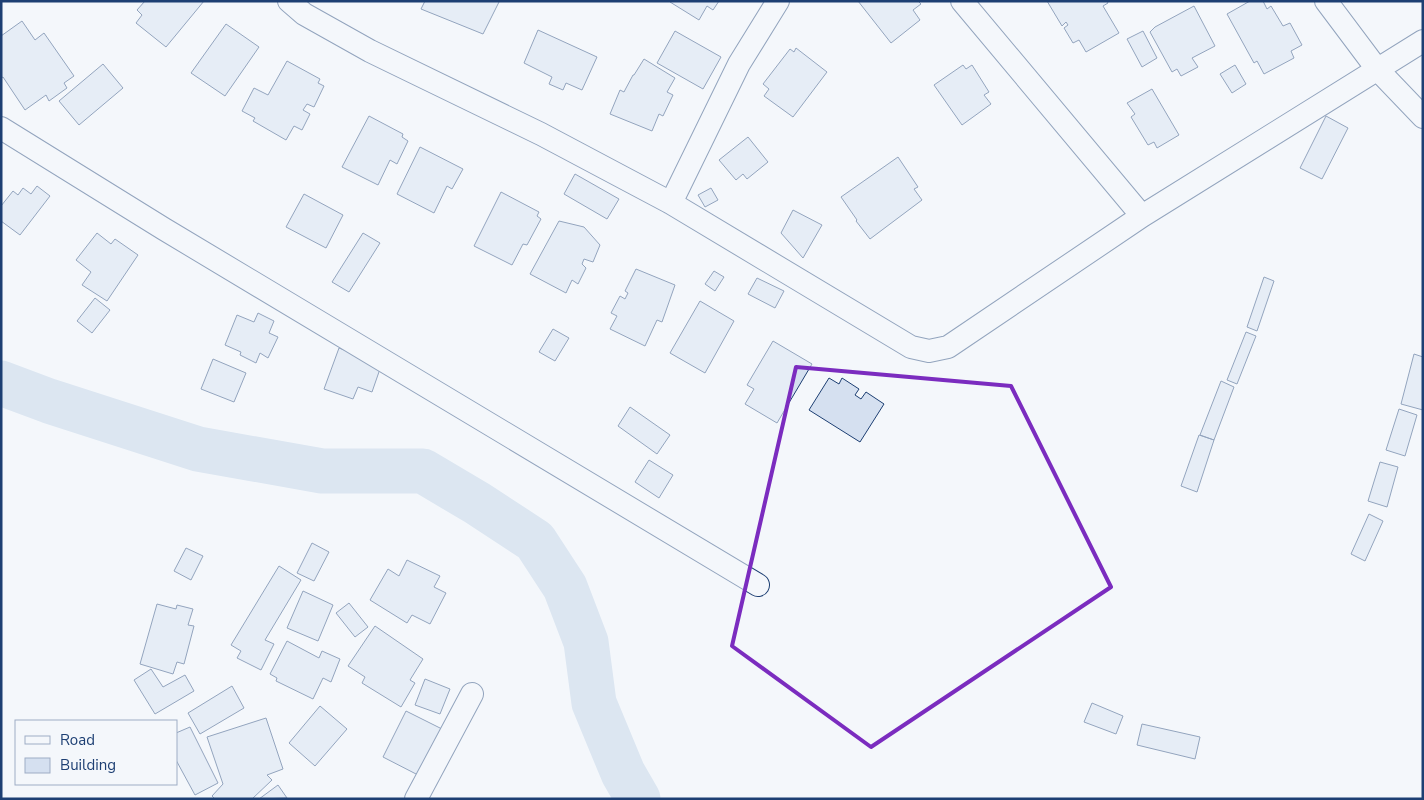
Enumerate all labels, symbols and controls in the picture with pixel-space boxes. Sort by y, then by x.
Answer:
legend [15,720,178,785]
text: Road [60,730,95,750]
text: Building [60,755,116,775]

